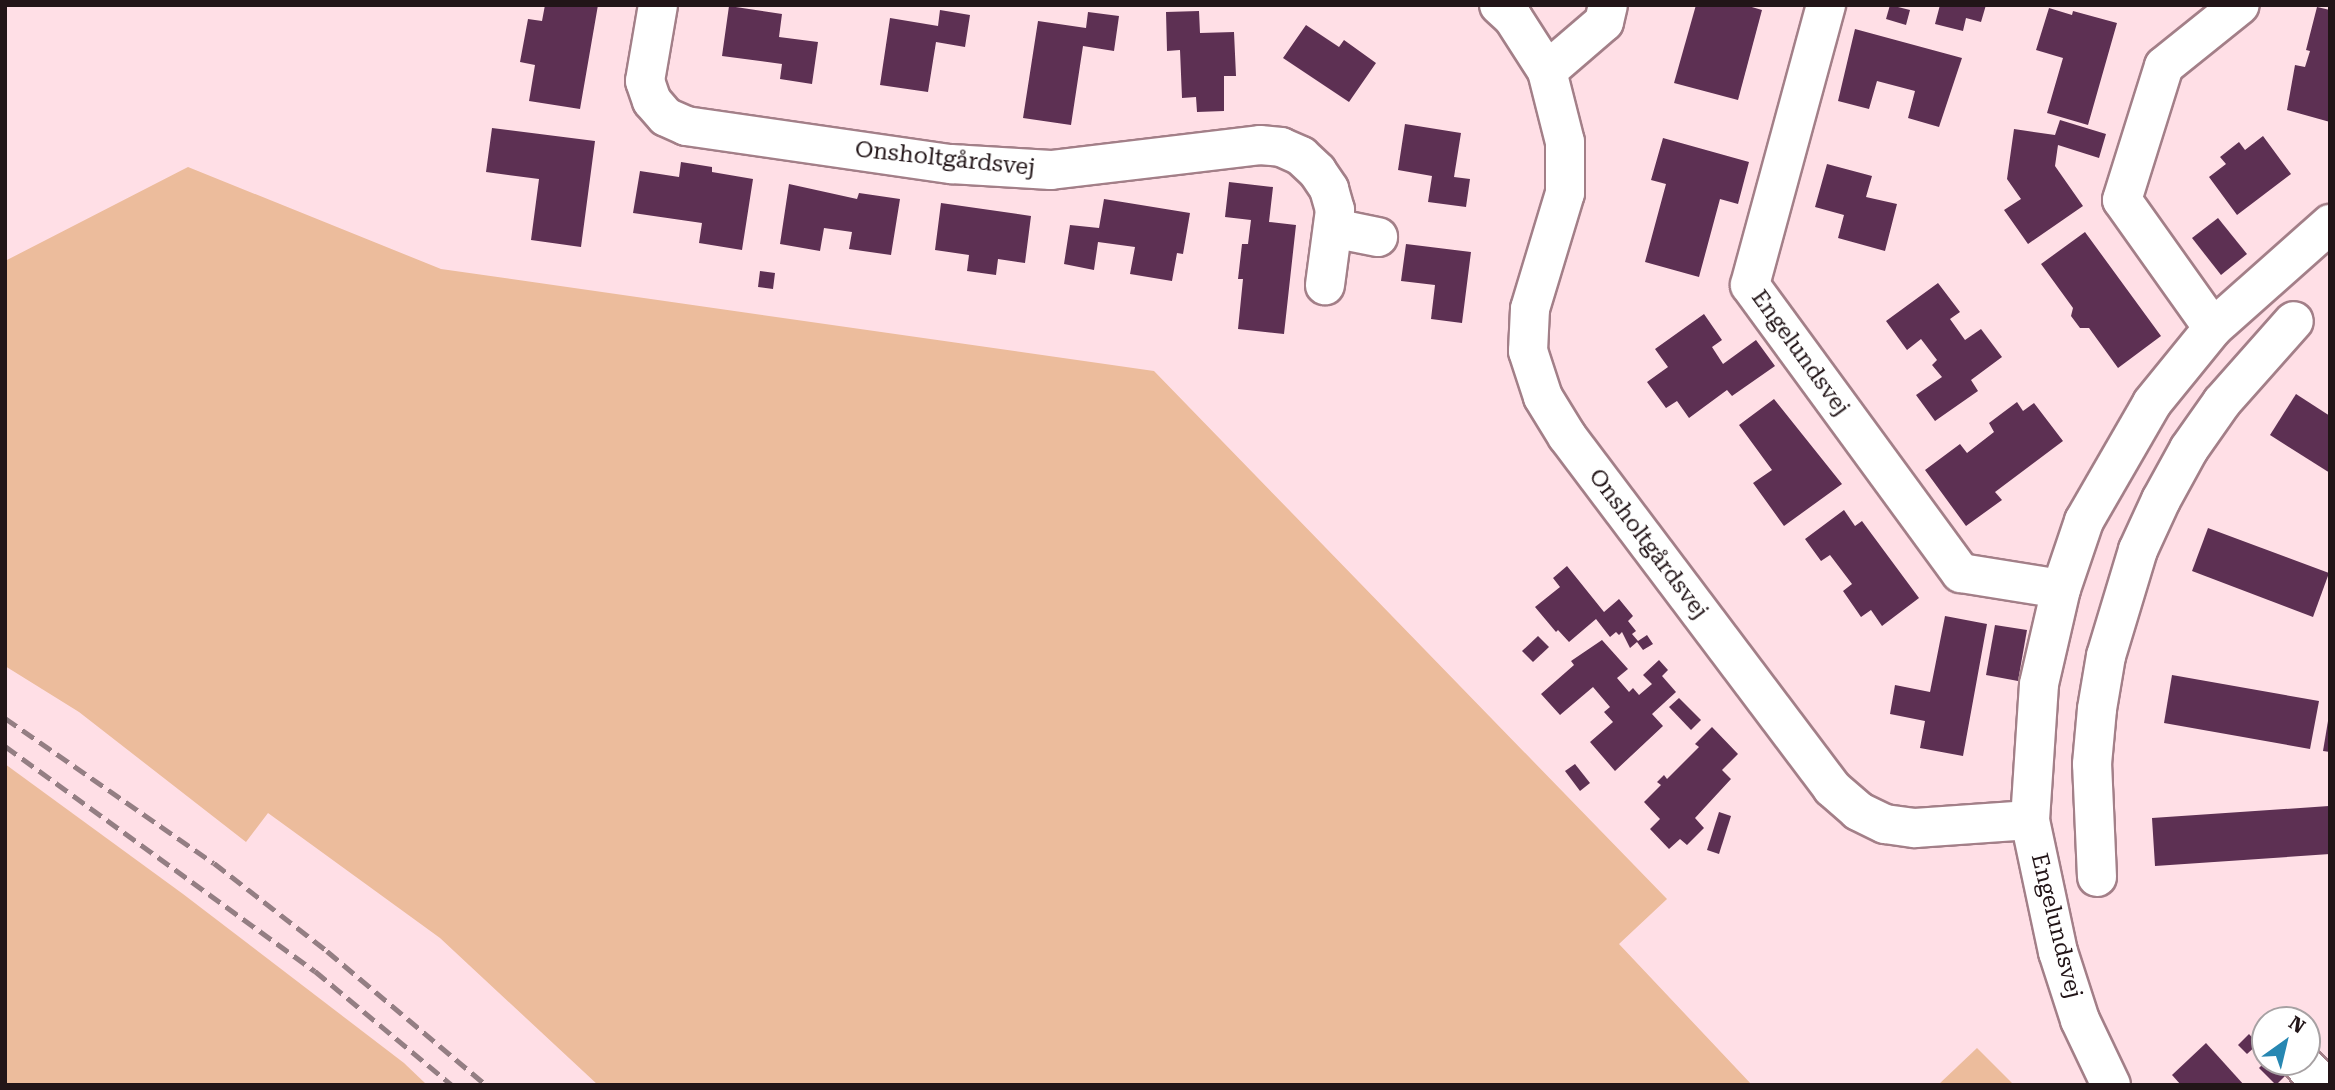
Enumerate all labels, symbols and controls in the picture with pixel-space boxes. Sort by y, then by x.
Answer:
street label: Onsholtgårdsvej [854,136,1036,182]
street label: Engelundsvej [1745,285,1855,421]
street label: Onsholtgårdsvej [1583,464,1713,624]
street label: Engelundsvej [2025,851,2087,1001]
north arrow [2251,1006,2321,1076]
text: N [2284,1011,2309,1038]

